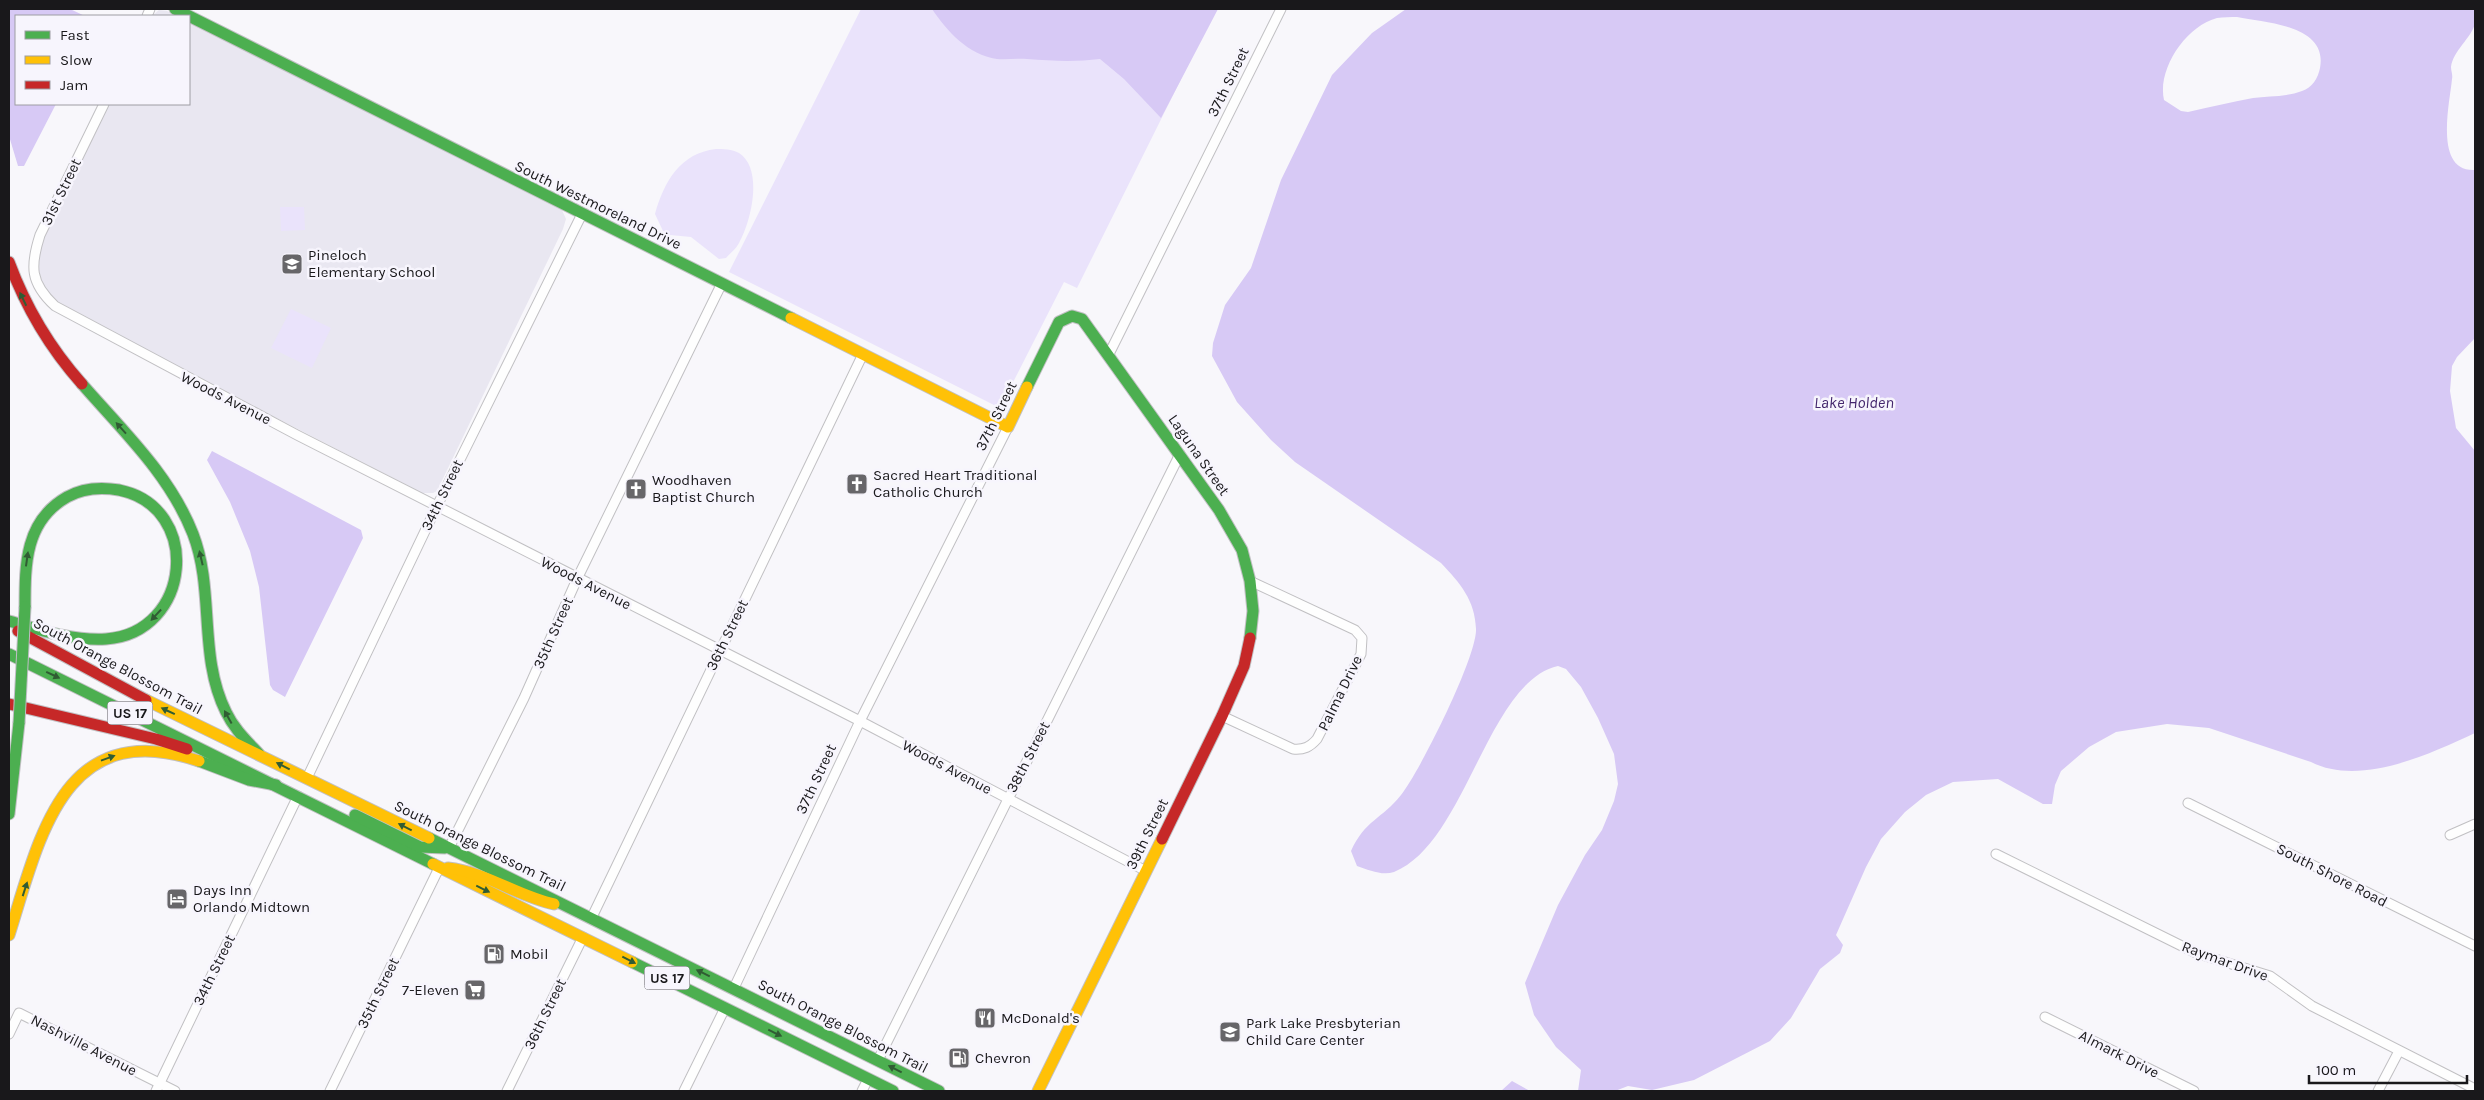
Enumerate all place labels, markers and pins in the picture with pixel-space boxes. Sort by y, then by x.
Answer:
place label: Pineloch Elementary School [308,246,435,281]
school or university icon: Pineloch Elementary School [280,252,304,276]
place label: Sacred Heart Traditional Catholic Church [873,466,1038,501]
place label: Woodhaven Baptist Church [652,471,755,506]
church icon: Sacred Heart Traditional Catholic Church [845,472,869,496]
church icon: Woodhaven Baptist Church [624,477,648,501]
place label: Days Inn Orlando Midtown [193,881,310,916]
hotel icon: Days Inn Orlando Midtown [165,887,189,911]
fuel station icon: Mobil [482,942,506,966]
place label: Mobil [510,945,548,963]
supermarket icon: 7-Eleven [463,978,487,1002]
place label: 7-Eleven [402,981,459,999]
restaurant icon: McDonald's [973,1006,997,1030]
place label: McDonald's [1001,1009,1080,1027]
place label: Park Lake Presbyterian Child Care Center [1246,1014,1401,1049]
school or university icon: Park Lake Presbyterian Child Care Center [1218,1020,1242,1044]
fuel station icon: Chevron [947,1046,971,1070]
place label: Chevron [975,1049,1031,1067]

